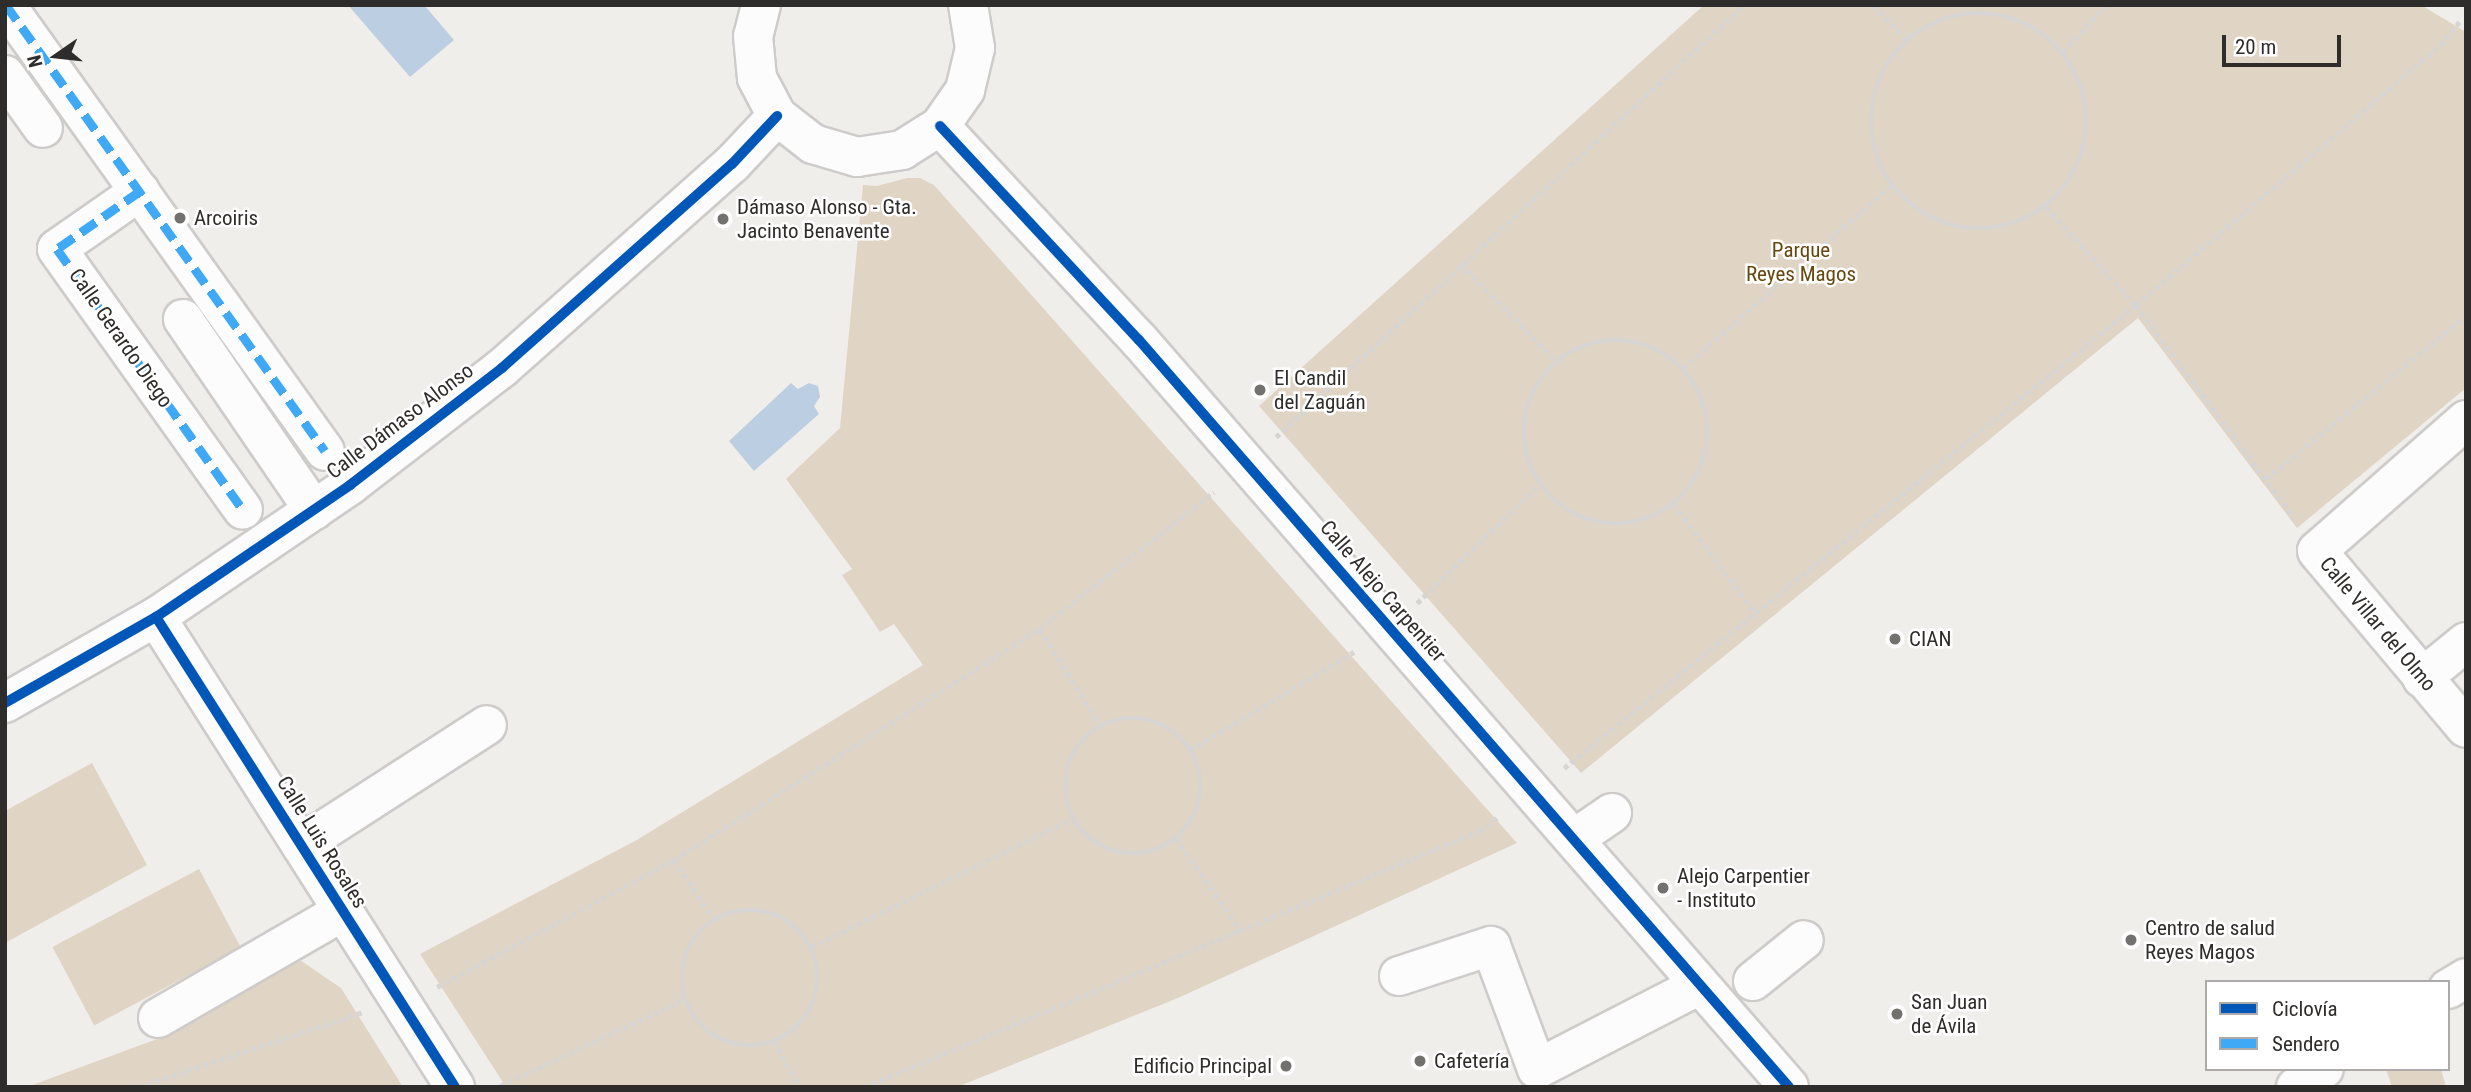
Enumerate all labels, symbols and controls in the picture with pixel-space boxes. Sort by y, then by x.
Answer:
north arrow [21,21,91,91]
scale bar [2226,21,2345,65]
text: 20 m [2235,35,2276,59]
text: N [23,53,48,70]
place label: Dámaso Alonso - Gta. Jacinto Benavente [737,194,917,244]
place label: Arcoiris [194,205,258,231]
marker: Arcoiris [172,210,188,226]
marker: Dámaso Alonso - Gta. Jacinto Benavente [715,211,731,227]
park label: Parque Reyes Magos [1746,237,1856,287]
street label: Calle Gerardo Diego [64,264,178,412]
street label: Calle Dámaso Alonso [322,358,478,484]
place label: El Candil del Zaguán [1274,365,1366,415]
marker: El Candil del Zaguán [1252,382,1268,398]
street label: Calle Alejo Carpentier [1315,515,1451,667]
street label: Calle Villar del Olmo [2315,552,2441,696]
place label: CIAN [1909,626,1951,652]
marker: CIAN [1887,631,1903,647]
street label: Calle Luis Rosales [271,771,373,913]
place label: Alejo Carpentier - Instituto [1677,863,1810,913]
marker: Alejo Carpentier - Instituto [1655,880,1671,896]
place label: Centro de salud Reyes Magos [2145,915,2275,965]
marker: Centro de salud Reyes Magos [2123,932,2139,948]
legend [2205,980,2450,1071]
place label: San Juan de Ávila [1911,989,1987,1039]
text: Ciclovía [2272,997,2338,1021]
marker: San Juan de Ávila [1889,1006,1905,1022]
text: Sendero [2272,1032,2340,1056]
place label: Cafetería [1434,1048,1510,1074]
place label: Edificio Principal [1134,1053,1272,1079]
marker: Cafetería [1412,1053,1428,1069]
marker: Edificio Principal [1278,1058,1294,1074]

